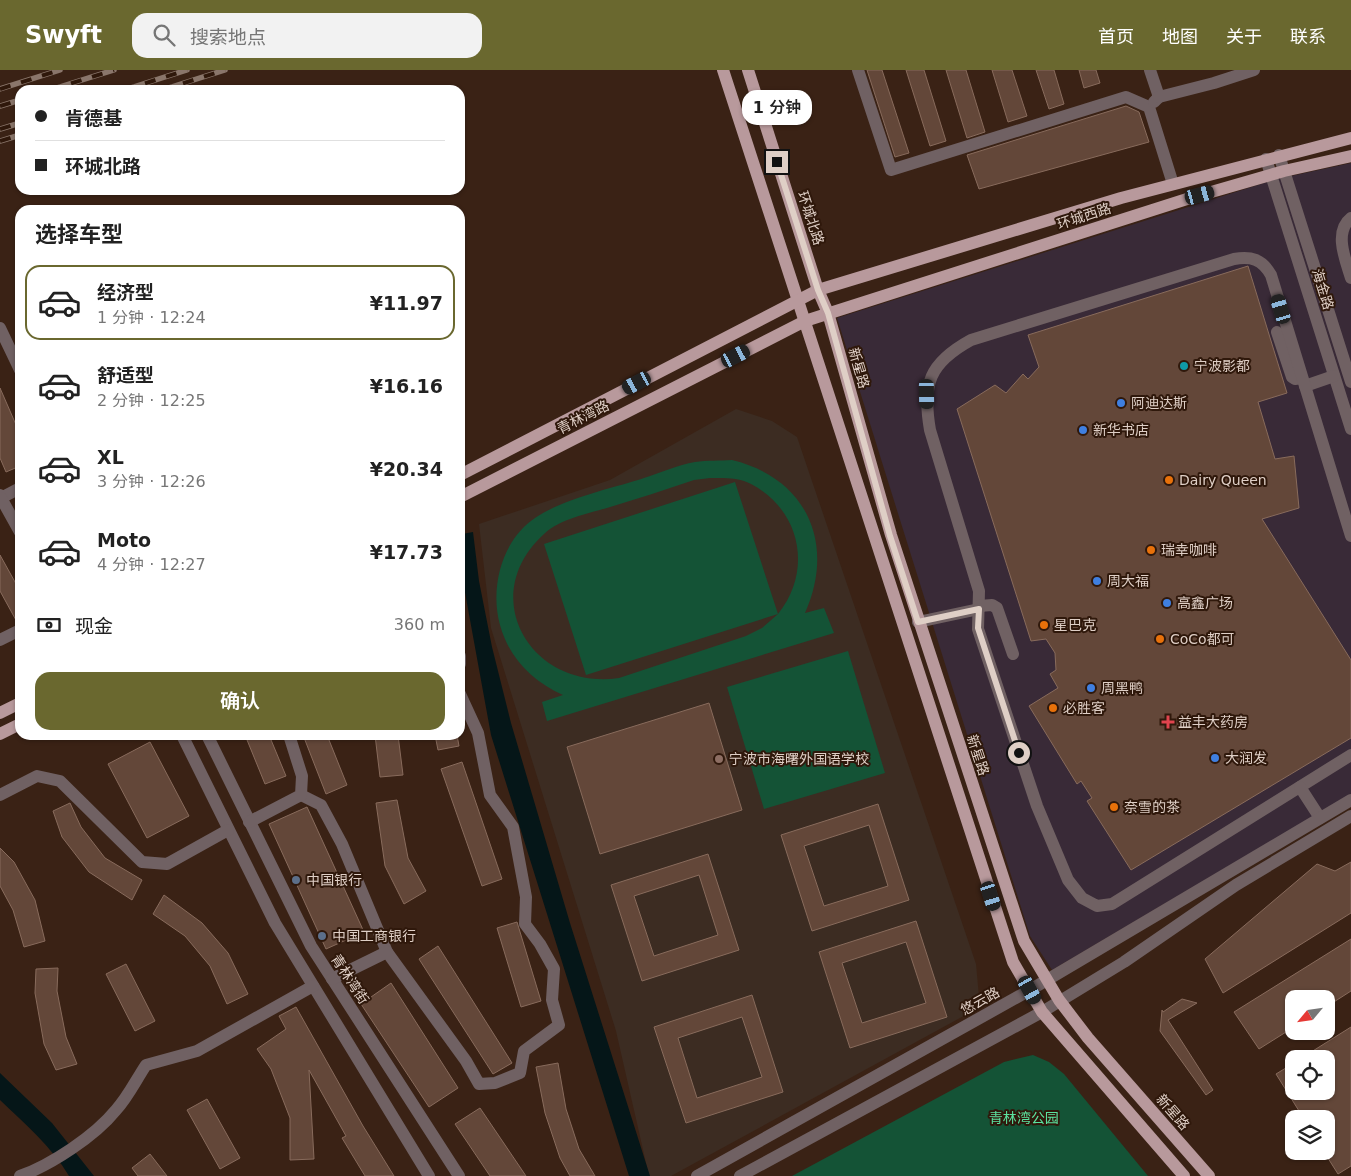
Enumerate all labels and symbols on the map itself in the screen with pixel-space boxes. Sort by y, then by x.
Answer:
callout: 1 分钟 [742,89,812,124]
route end [766,151,788,173]
car [1183,184,1216,206]
street label: 环城北路 [795,189,827,247]
street label: 环城西路 [1055,200,1113,232]
street label: 海金路 [1309,267,1337,311]
car [1269,292,1292,326]
car [719,343,752,369]
street label: 新星路 [846,346,872,390]
place label: 宁波影都 [1194,358,1250,374]
marker: 宁波影都 [1178,360,1190,372]
car [620,369,653,397]
car [919,379,934,409]
place label: 阿迪达斯 [1131,395,1187,411]
street label: 青林湾路 [554,397,612,437]
marker: 阿迪达斯 [1115,397,1127,409]
place label: 新华书店 [1093,422,1149,438]
marker: 新华书店 [1077,424,1089,436]
place label: Dairy Queen [1179,472,1267,488]
marker: Dairy Queen [1163,474,1175,486]
place label: 瑞幸咖啡 [1161,542,1217,558]
marker: 瑞幸咖啡 [1145,544,1157,556]
place label: 周大福 [1107,573,1149,589]
marker: 周大福 [1091,575,1103,587]
place label: 高鑫广场 [1177,595,1233,611]
marker: 高鑫广场 [1161,597,1173,609]
place label: 星巴克 [1054,617,1096,633]
marker: 星巴克 [1038,619,1050,631]
place label: CoCo都可 [1170,631,1235,647]
marker: CoCo都可 [1154,633,1166,645]
place label: 周黑鸭 [1101,680,1143,696]
marker: 周黑鸭 [1085,682,1097,694]
place label: 必胜客 [1063,700,1105,716]
marker: 必胜客 [1047,702,1059,714]
place label: 益丰大药房 [1178,714,1248,730]
marker: 益丰大药房 [1162,716,1174,728]
street label: 新星路 [964,733,992,777]
route start [1008,742,1030,764]
place label: 大润发 [1225,750,1267,766]
place label: 宁波市海曙外国语学校 [729,751,869,767]
marker: 大润发 [1209,752,1221,764]
marker: 宁波市海曙外国语学校 [713,753,725,765]
place label: 奈雪的茶 [1124,799,1180,815]
marker: 奈雪的茶 [1108,801,1120,813]
place label: 中国银行 [306,872,362,888]
marker: 中国银行 [290,874,302,886]
car [979,879,1002,913]
place label: 中国工商银行 [332,928,416,944]
marker: 中国工商银行 [316,930,328,942]
street label: 青林湾街 [328,951,372,1007]
car [1016,973,1043,1007]
street label: 悠云路 [958,984,1002,1018]
north arrow [1285,990,1335,1040]
street label: 新星路 [1153,1091,1193,1133]
park label: 青林湾公园 [989,1110,1059,1126]

